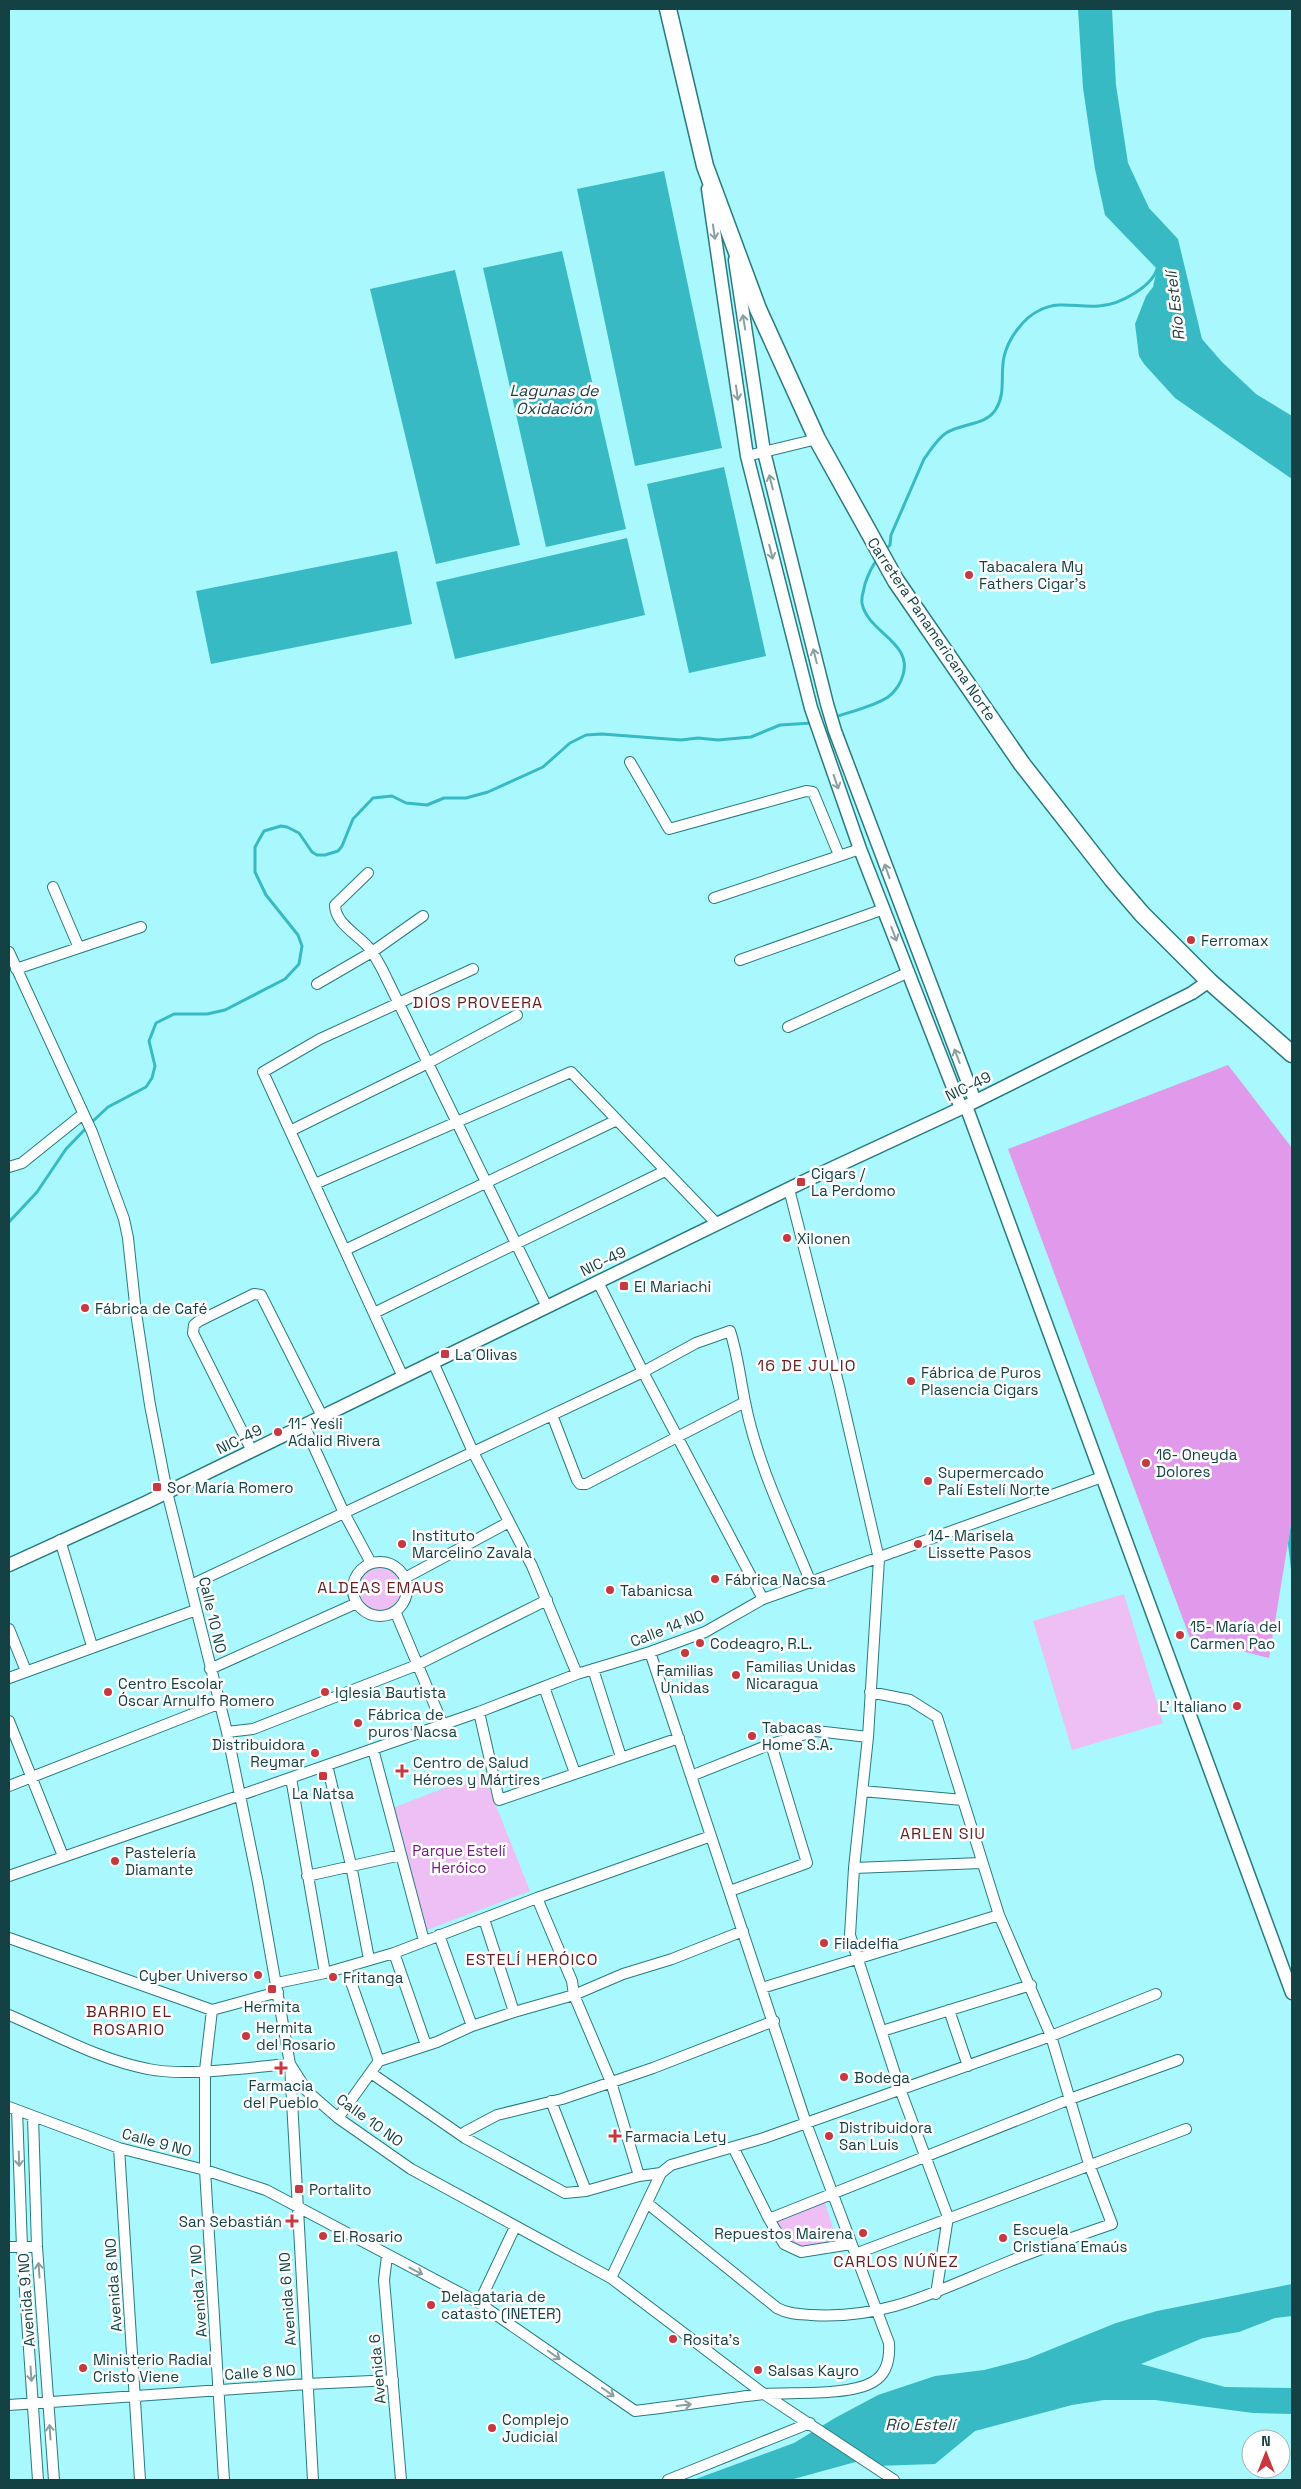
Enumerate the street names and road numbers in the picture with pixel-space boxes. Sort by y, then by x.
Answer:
street label: Carretera Panamericana Norte [863,534,1001,724]
street label: NIC-49 [942,1067,994,1105]
street label: NIC-49 [577,1242,629,1280]
street label: NIC-49 [213,1420,265,1458]
street label: Calle 10 NO [195,1575,231,1655]
street label: Calle 14 NO [627,1605,707,1651]
street label: Calle 10 NO [333,2089,407,2151]
street label: Calle 9 NO [120,2124,194,2160]
street label: Avenida 8 NO [100,2237,126,2333]
street label: Avenida 7 NO [185,2244,211,2338]
street label: Avenida 6 NO [274,2252,300,2346]
street label: Avenida 9 NO [13,2253,39,2347]
street label: Avenida 6 [364,2333,390,2405]
street label: Calle 8 NO [224,2360,296,2384]

